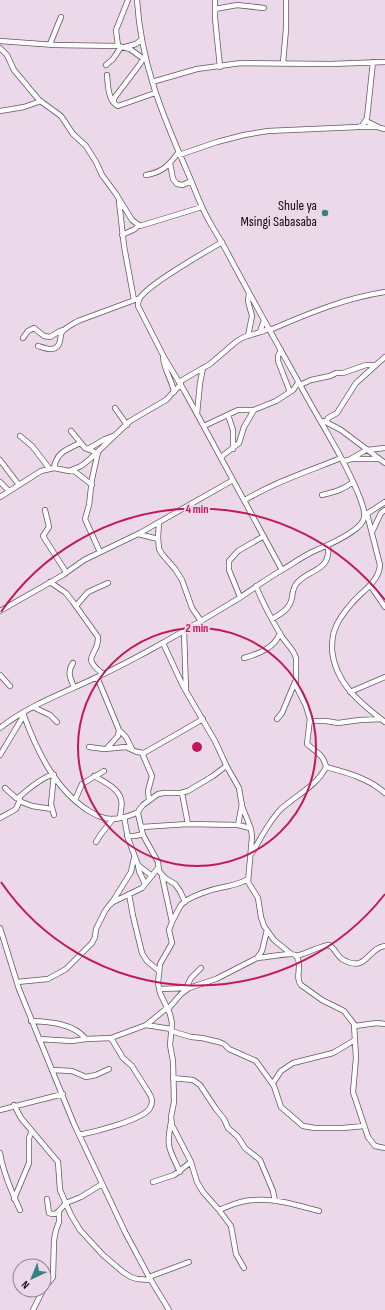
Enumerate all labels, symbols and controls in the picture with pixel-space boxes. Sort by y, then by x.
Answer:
place label: Shule ya Msingi Sabasaba [241,197,317,230]
marker: Shule ya Msingi Sabasaba [320,208,330,218]
text: 4 min [185,502,209,517]
text: 2 min [186,621,208,636]
centre of rings [190,740,204,754]
north arrow [12,1258,52,1298]
text: N [19,1278,32,1292]

